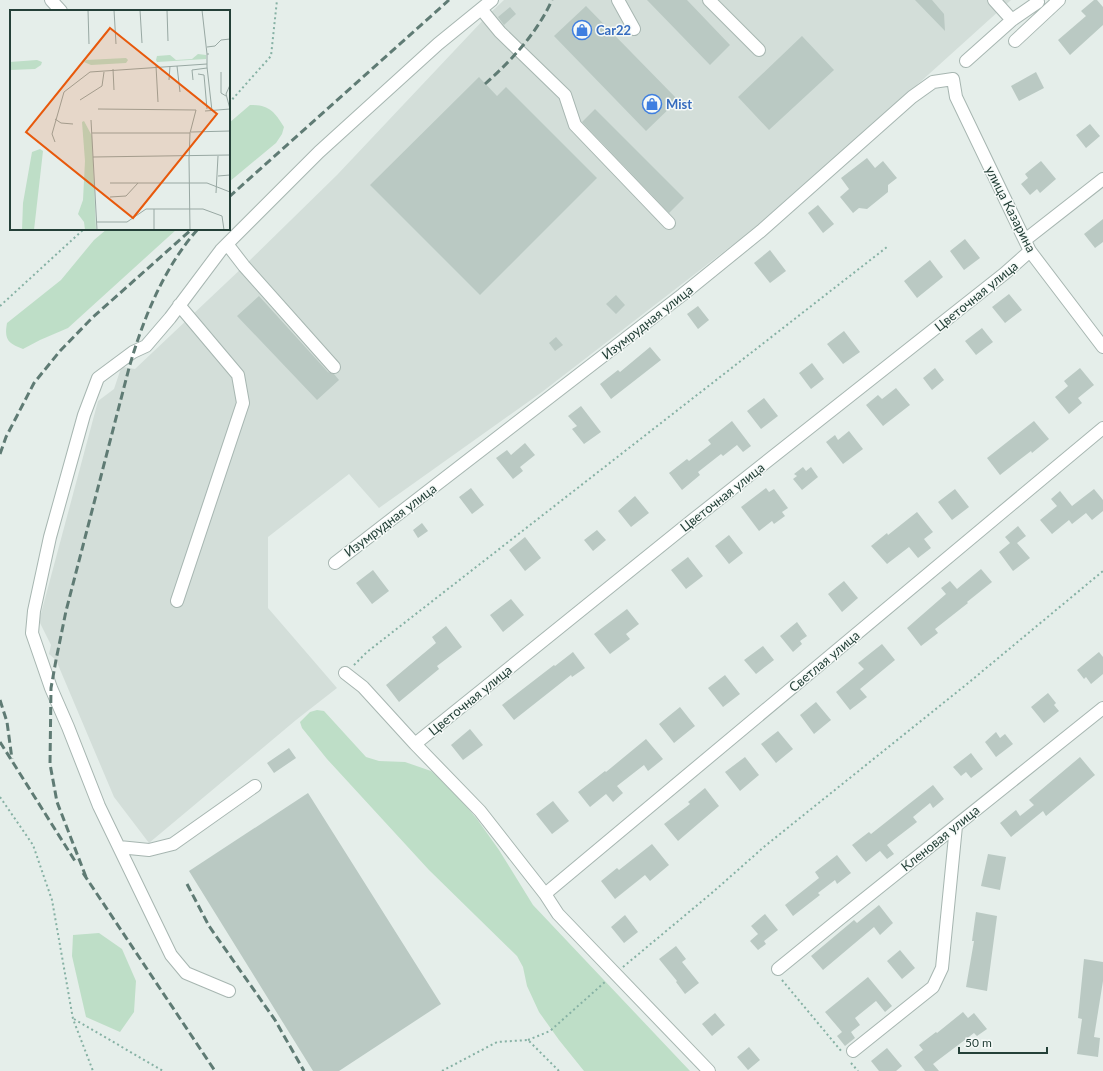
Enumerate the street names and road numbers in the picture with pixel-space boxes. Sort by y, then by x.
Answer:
street label: улица Казарина [982,163,1040,255]
street label: Цветочная улица [931,257,1021,335]
street label: Изумрудная улица [598,281,696,363]
street label: Цветочная улица [677,459,767,535]
street label: Изумрудная улица [341,480,439,560]
street label: Светлая улица [785,627,863,695]
street label: Цветочная улица [425,661,515,739]
street label: Кленовая улица [898,802,982,874]

